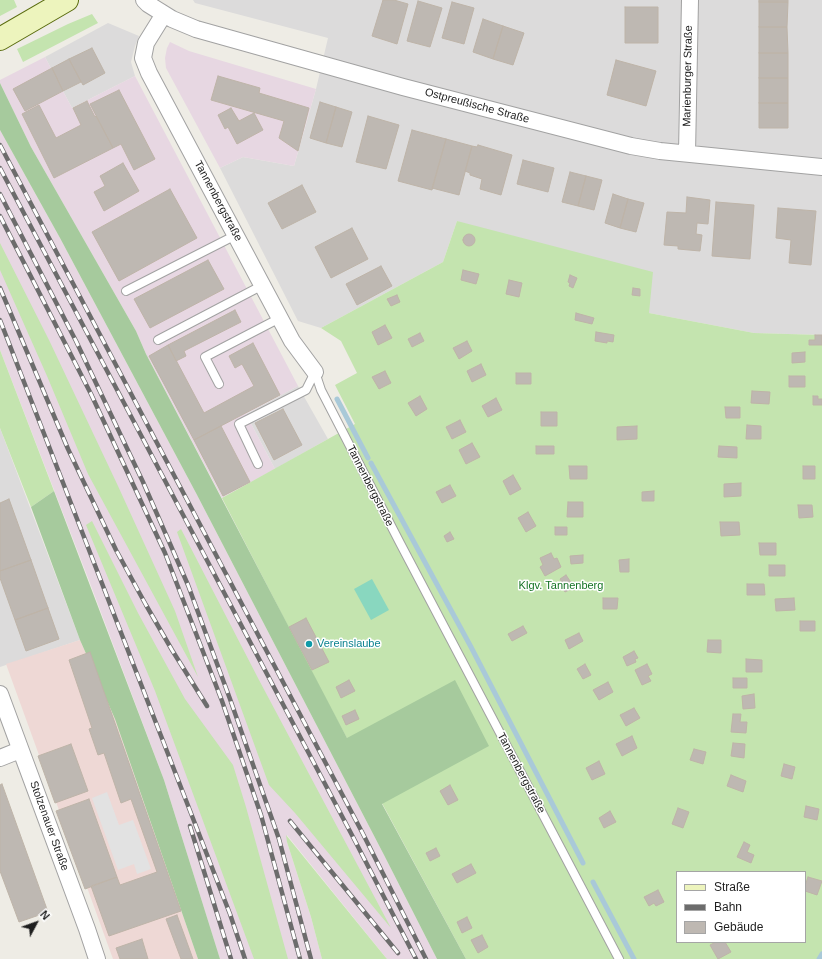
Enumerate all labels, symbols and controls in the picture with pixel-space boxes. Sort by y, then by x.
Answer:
street label: Marienburger Straße [681,25,695,127]
street label: Ostpreußische Straße [423,86,531,126]
street label: Tannenbergstraße [191,158,245,244]
street label: Tannenbergstraße [344,443,396,529]
park label: Klgv. Tannenberg [519,579,603,593]
place label: Vereinslaube [317,637,381,651]
marker: Vereinslaube [304,639,314,649]
street label: Tannenbergstraße [494,730,548,816]
street label: Stolzenauer Straße [27,779,71,873]
legend [676,871,806,943]
text: Straße [714,880,750,894]
text: Bahn [714,900,742,914]
north arrow [16,903,56,943]
text: N [38,908,52,922]
text: Gebäude [714,920,763,934]

